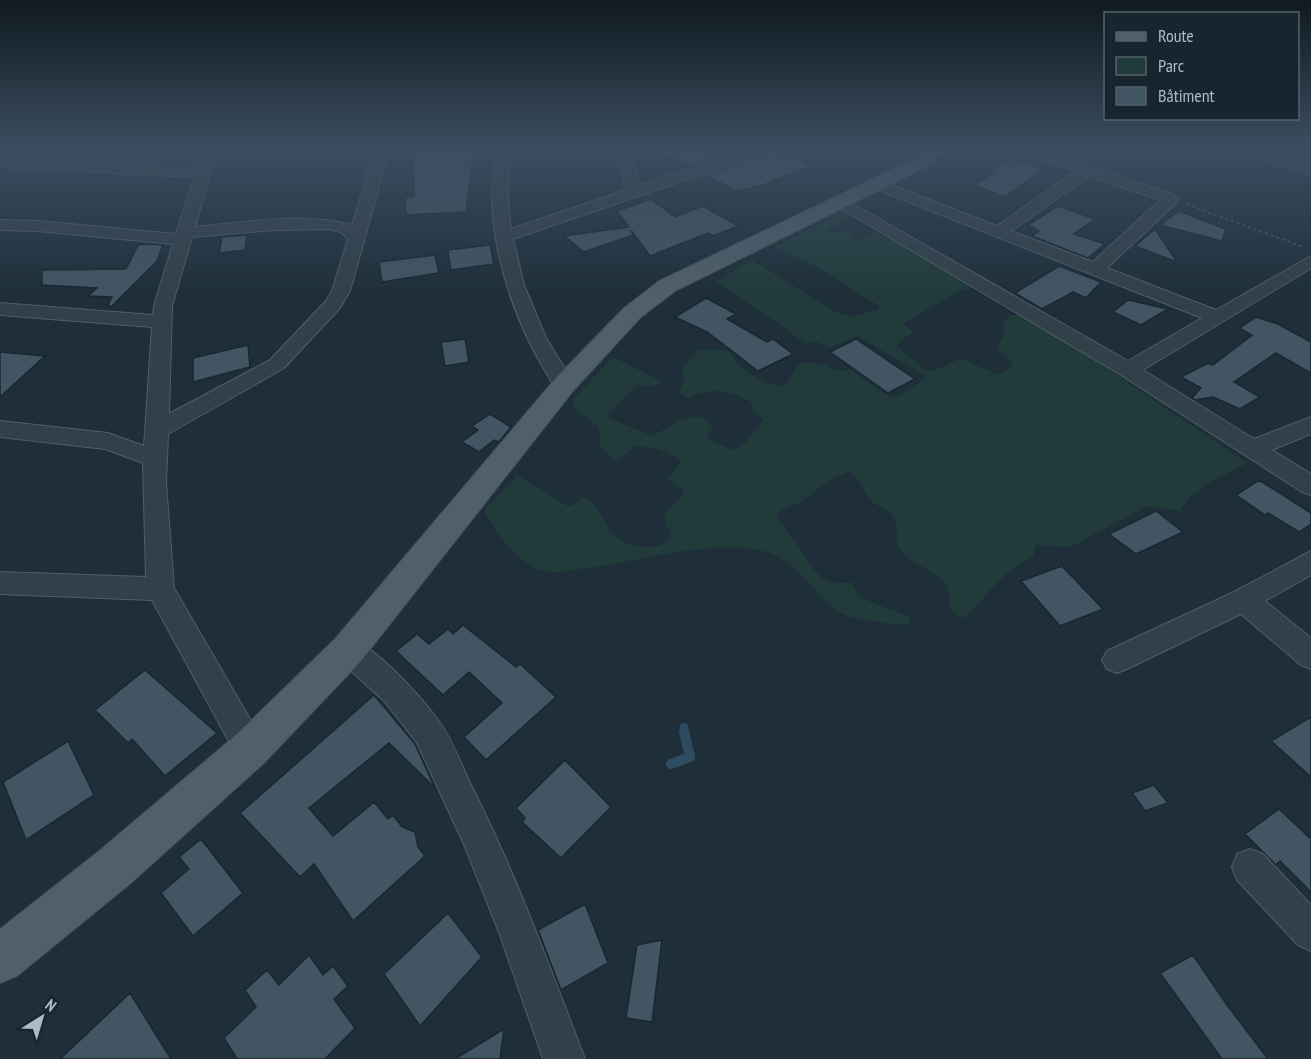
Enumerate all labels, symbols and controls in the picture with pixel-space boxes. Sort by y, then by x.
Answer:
legend [1104,12,1299,120]
text: Route [1158,24,1194,47]
text: Parc [1158,54,1185,77]
text: Bâtiment [1158,84,1215,107]
north arrow [12,987,72,1047]
text: N [42,994,60,1016]

